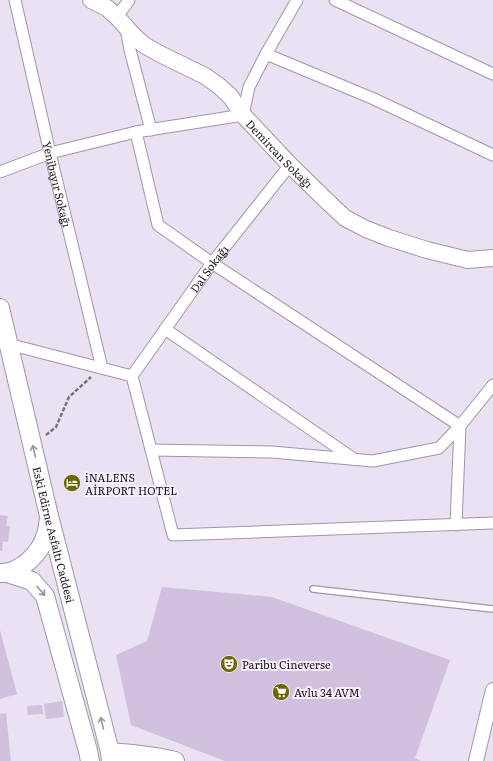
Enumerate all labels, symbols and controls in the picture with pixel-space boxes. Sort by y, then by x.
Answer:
street label: Demircan Sokağı [243,116,317,191]
street label: Yenibayır Sokağı [40,140,76,229]
street label: Dal Sokağı [186,241,232,296]
one-way arrow [29,444,37,457]
street label: Eski Edirne Asfaltı Caddesi [30,465,79,605]
place label: iNALENS AİRPORT HOTEL [85,469,177,498]
hotel icon: iNALENS AİRPORT HOTEL [62,473,82,493]
one-way arrow [36,586,45,596]
theatre icon: Paribu Cineverse [219,654,239,674]
place label: Paribu Cineverse [242,656,331,672]
supermarket icon: Avlu 34 AVM [271,682,291,702]
place label: Avlu 34 AVM [294,684,360,700]
one-way arrow [98,717,106,730]

